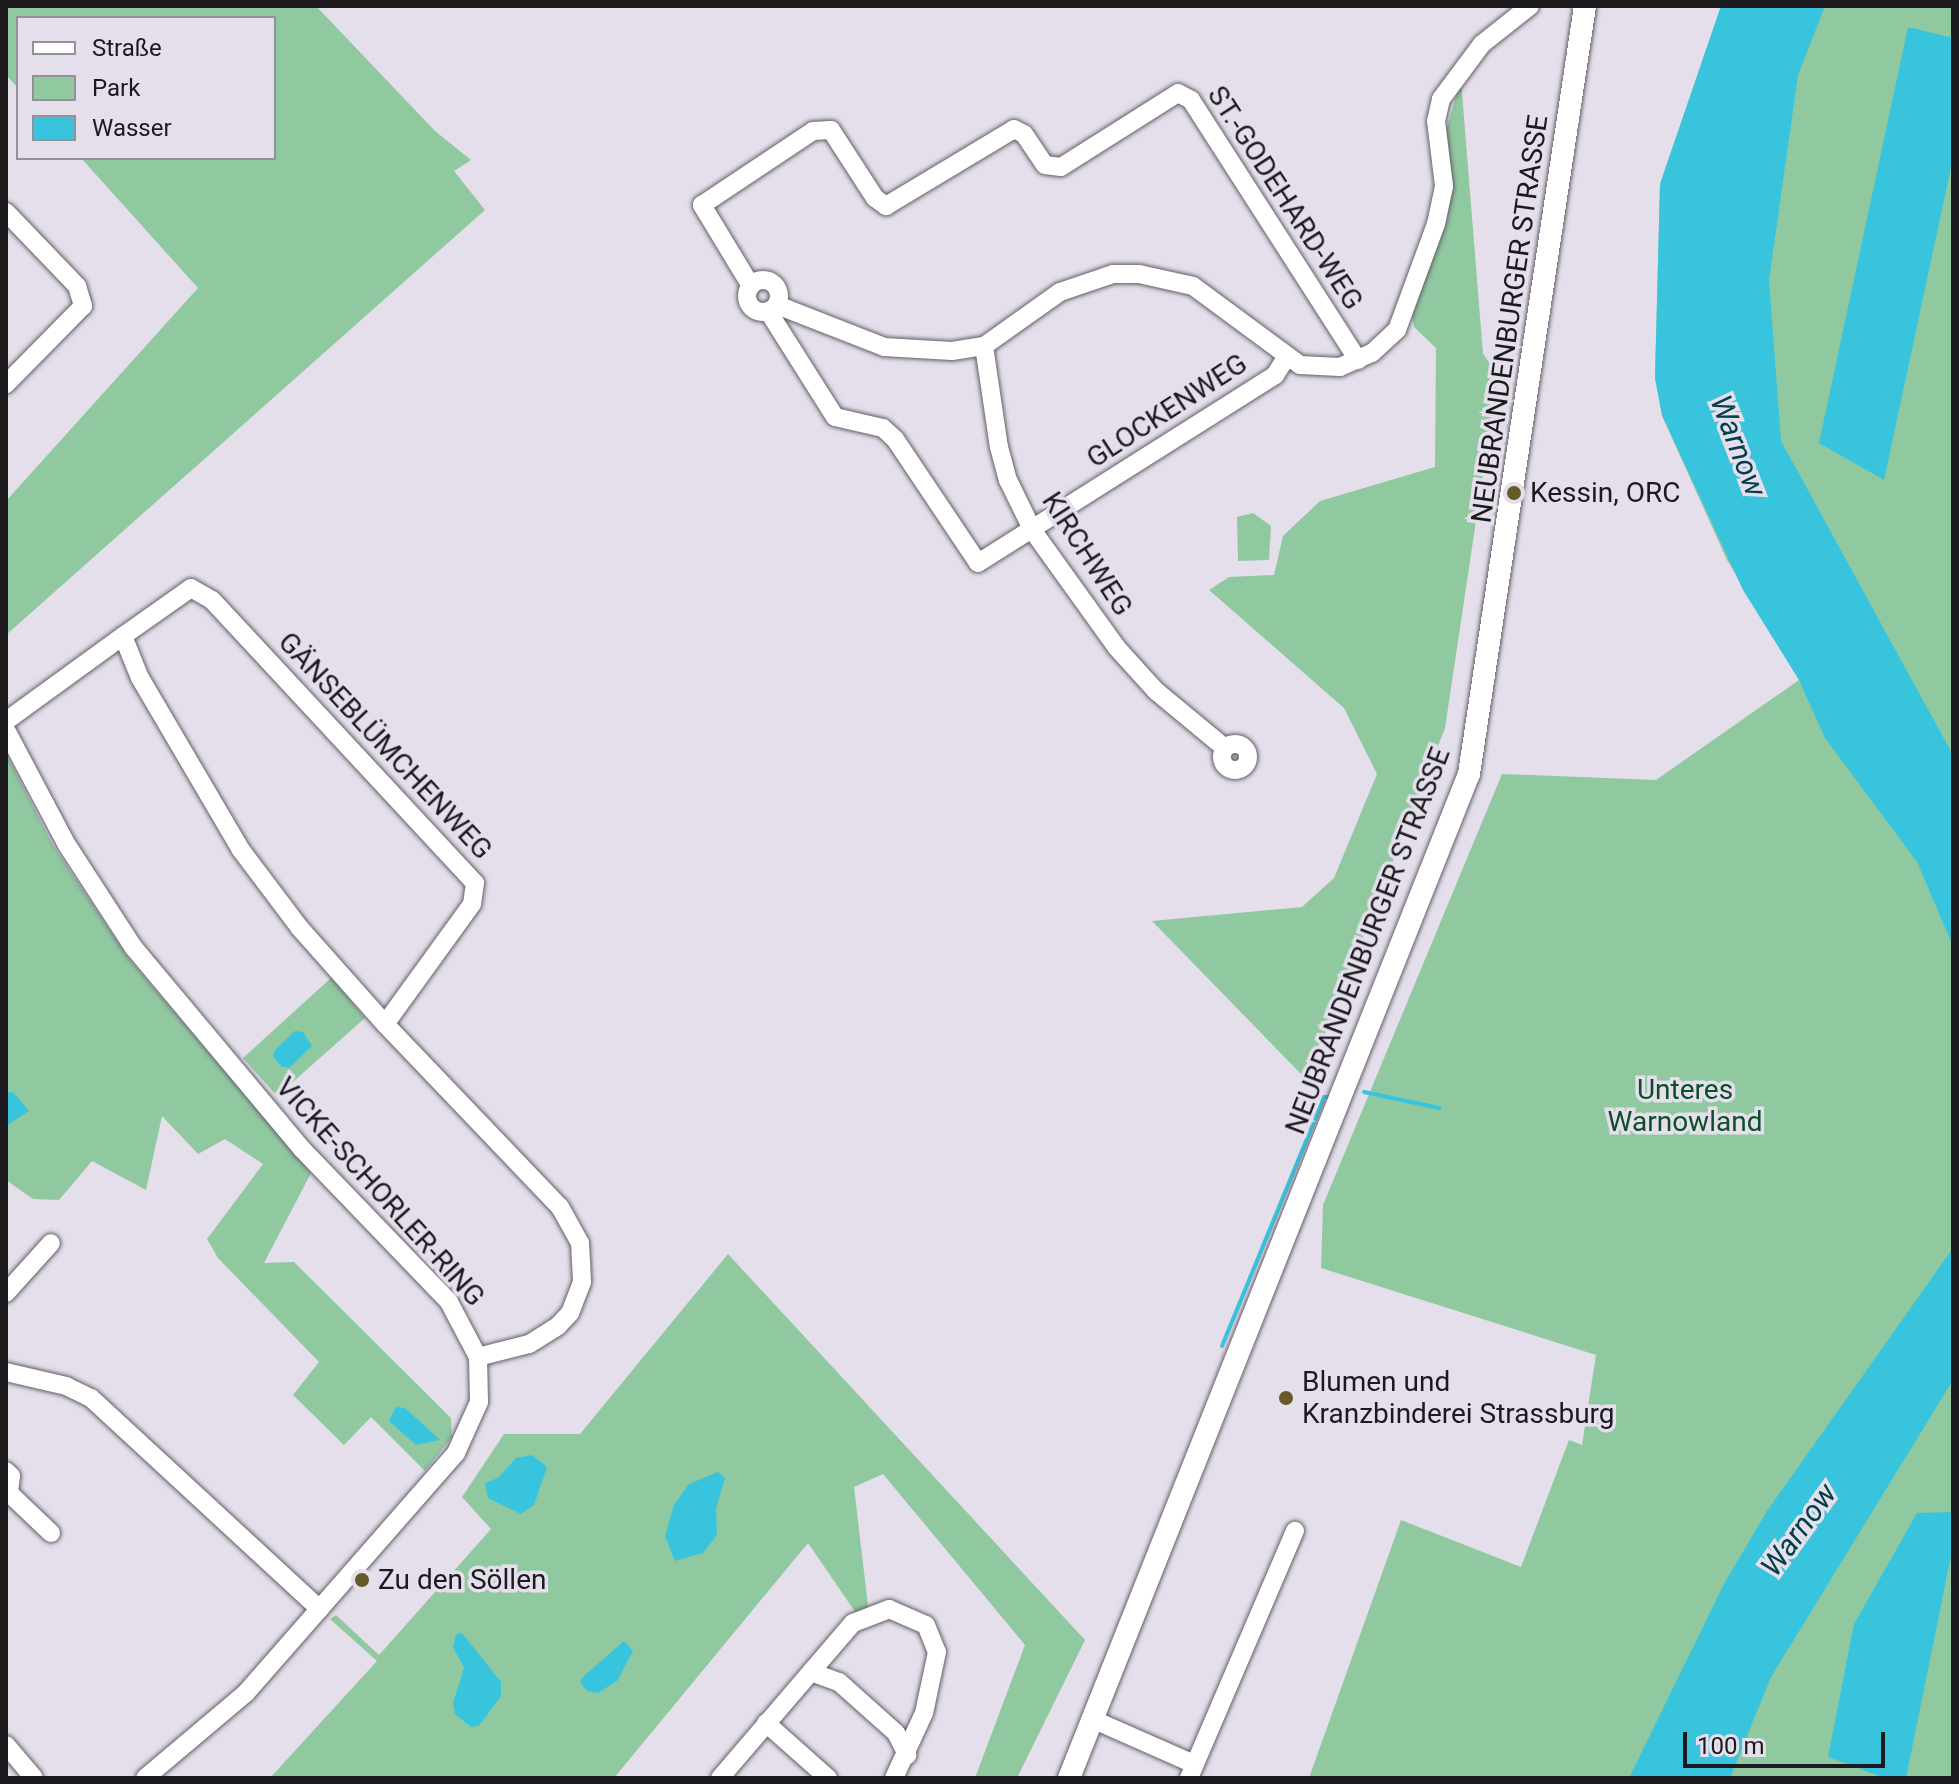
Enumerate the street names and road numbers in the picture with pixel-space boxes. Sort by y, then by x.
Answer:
street label: ST.-GODEHARD-WEG [1200,80,1370,316]
street label: NEUBRANDENBURGER STRASSE [1465,113,1555,525]
street label: GLOCKENWEG [1081,347,1253,475]
street label: KIRCHWEG [1035,486,1139,622]
street label: GÄNSEBLÜMCHENWEG [271,626,499,866]
street label: NEUBRANDENBURGER STRASSE [1279,743,1457,1139]
street label: VICKE-SCHORLER-RING [268,1071,492,1313]

